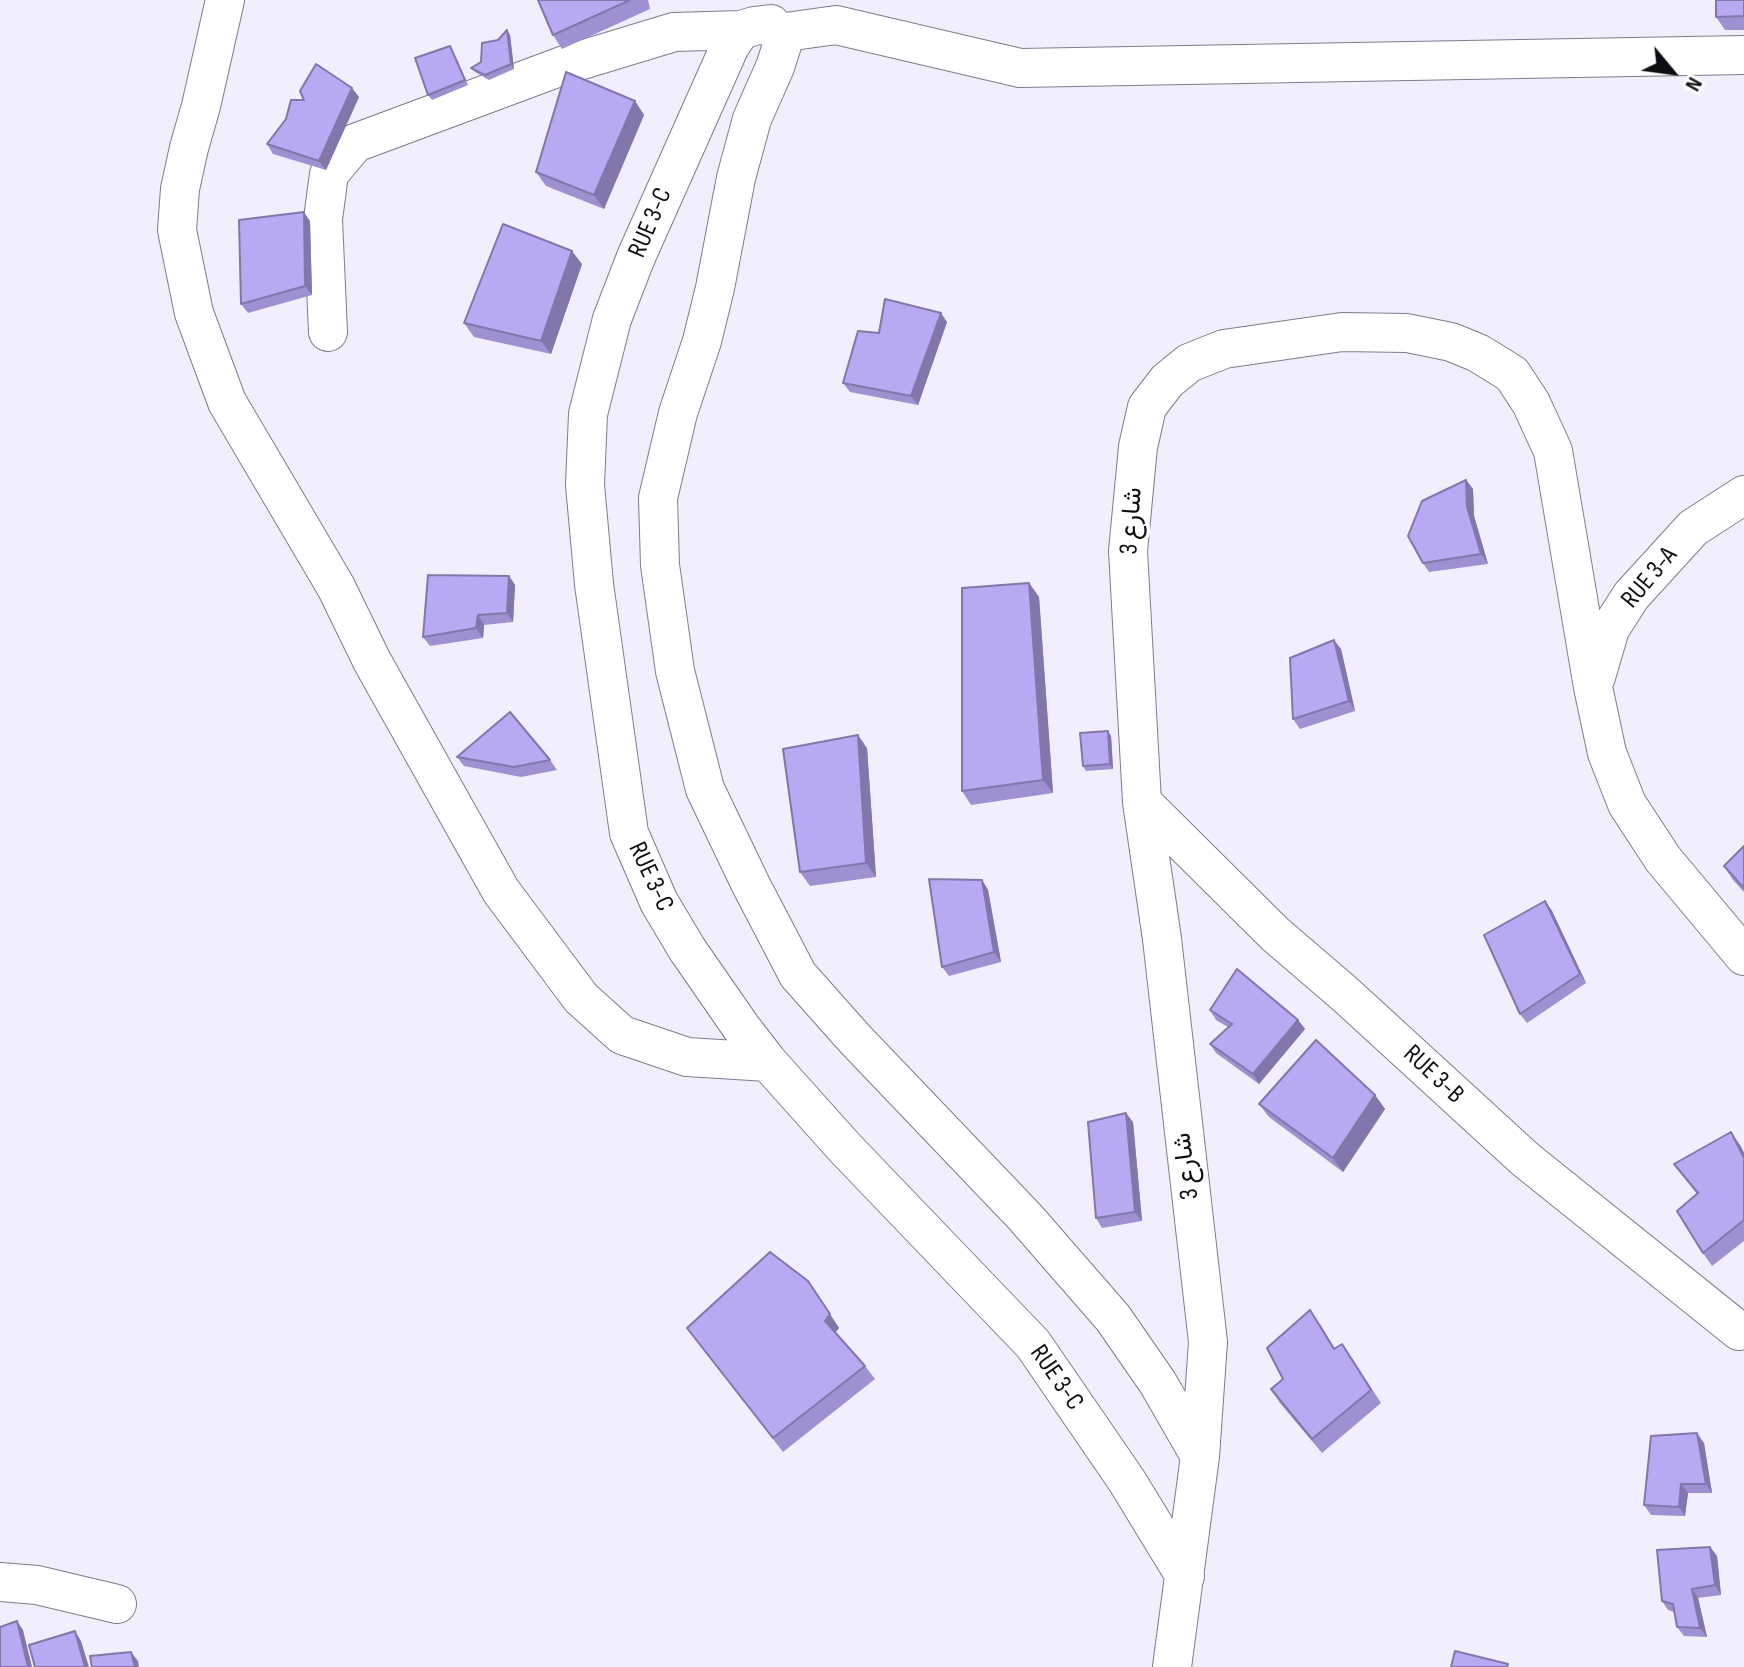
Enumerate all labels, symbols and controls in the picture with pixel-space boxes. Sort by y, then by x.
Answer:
north arrow [1632,32,1712,112]
text: N [1679,72,1708,96]
street label: RUE 3-C [622,183,680,263]
street label: شارع 3 [1114,486,1150,556]
street label: RUE 3-A [1615,541,1685,615]
street label: RUE 3-C [621,837,679,917]
street label: RUE 3-B [1396,1039,1470,1111]
street label: شارع 3 [1167,1131,1207,1201]
street label: RUE 3-C [1022,1339,1090,1417]

